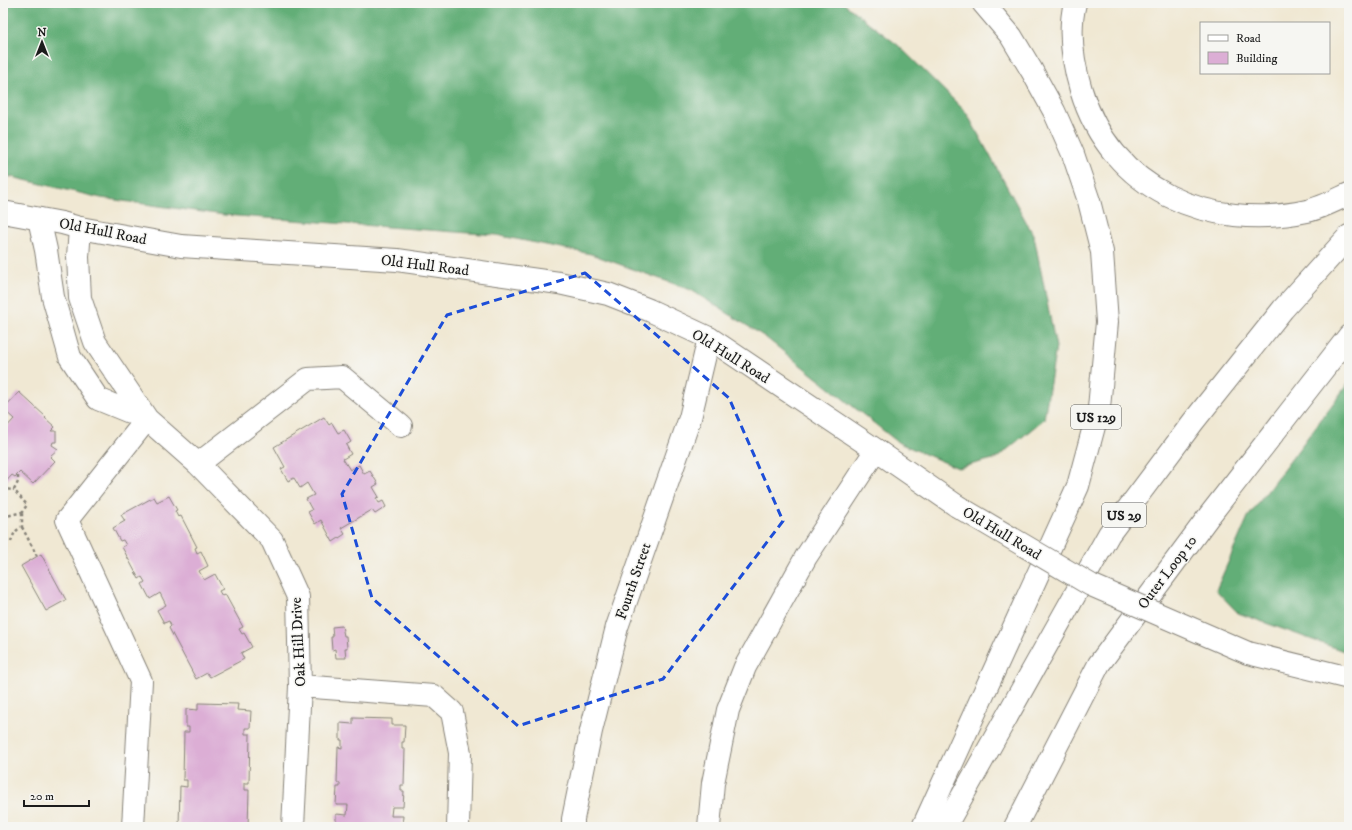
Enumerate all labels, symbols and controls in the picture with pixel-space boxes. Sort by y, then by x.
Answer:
north arrow [22,22,62,62]
legend [1200,22,1330,74]
text: N [37,26,47,40]
text: Road [1236,31,1261,46]
text: Building [1236,51,1277,66]
street label: Old Hull Road [58,214,149,249]
street label: Old Hull Road [380,251,471,280]
street label: Old Hull Road [688,325,774,388]
road number: US 129 [1071,405,1121,429]
street label: Old Hull Road [959,502,1045,565]
road number: US 29 [1102,503,1146,527]
street label: Outer Loop 10 [1134,532,1201,613]
street label: Fourth Street [611,540,656,622]
street label: Oak Hill Drive [287,597,310,687]
scale bar [24,782,89,808]
text: 20 m [30,789,54,804]

